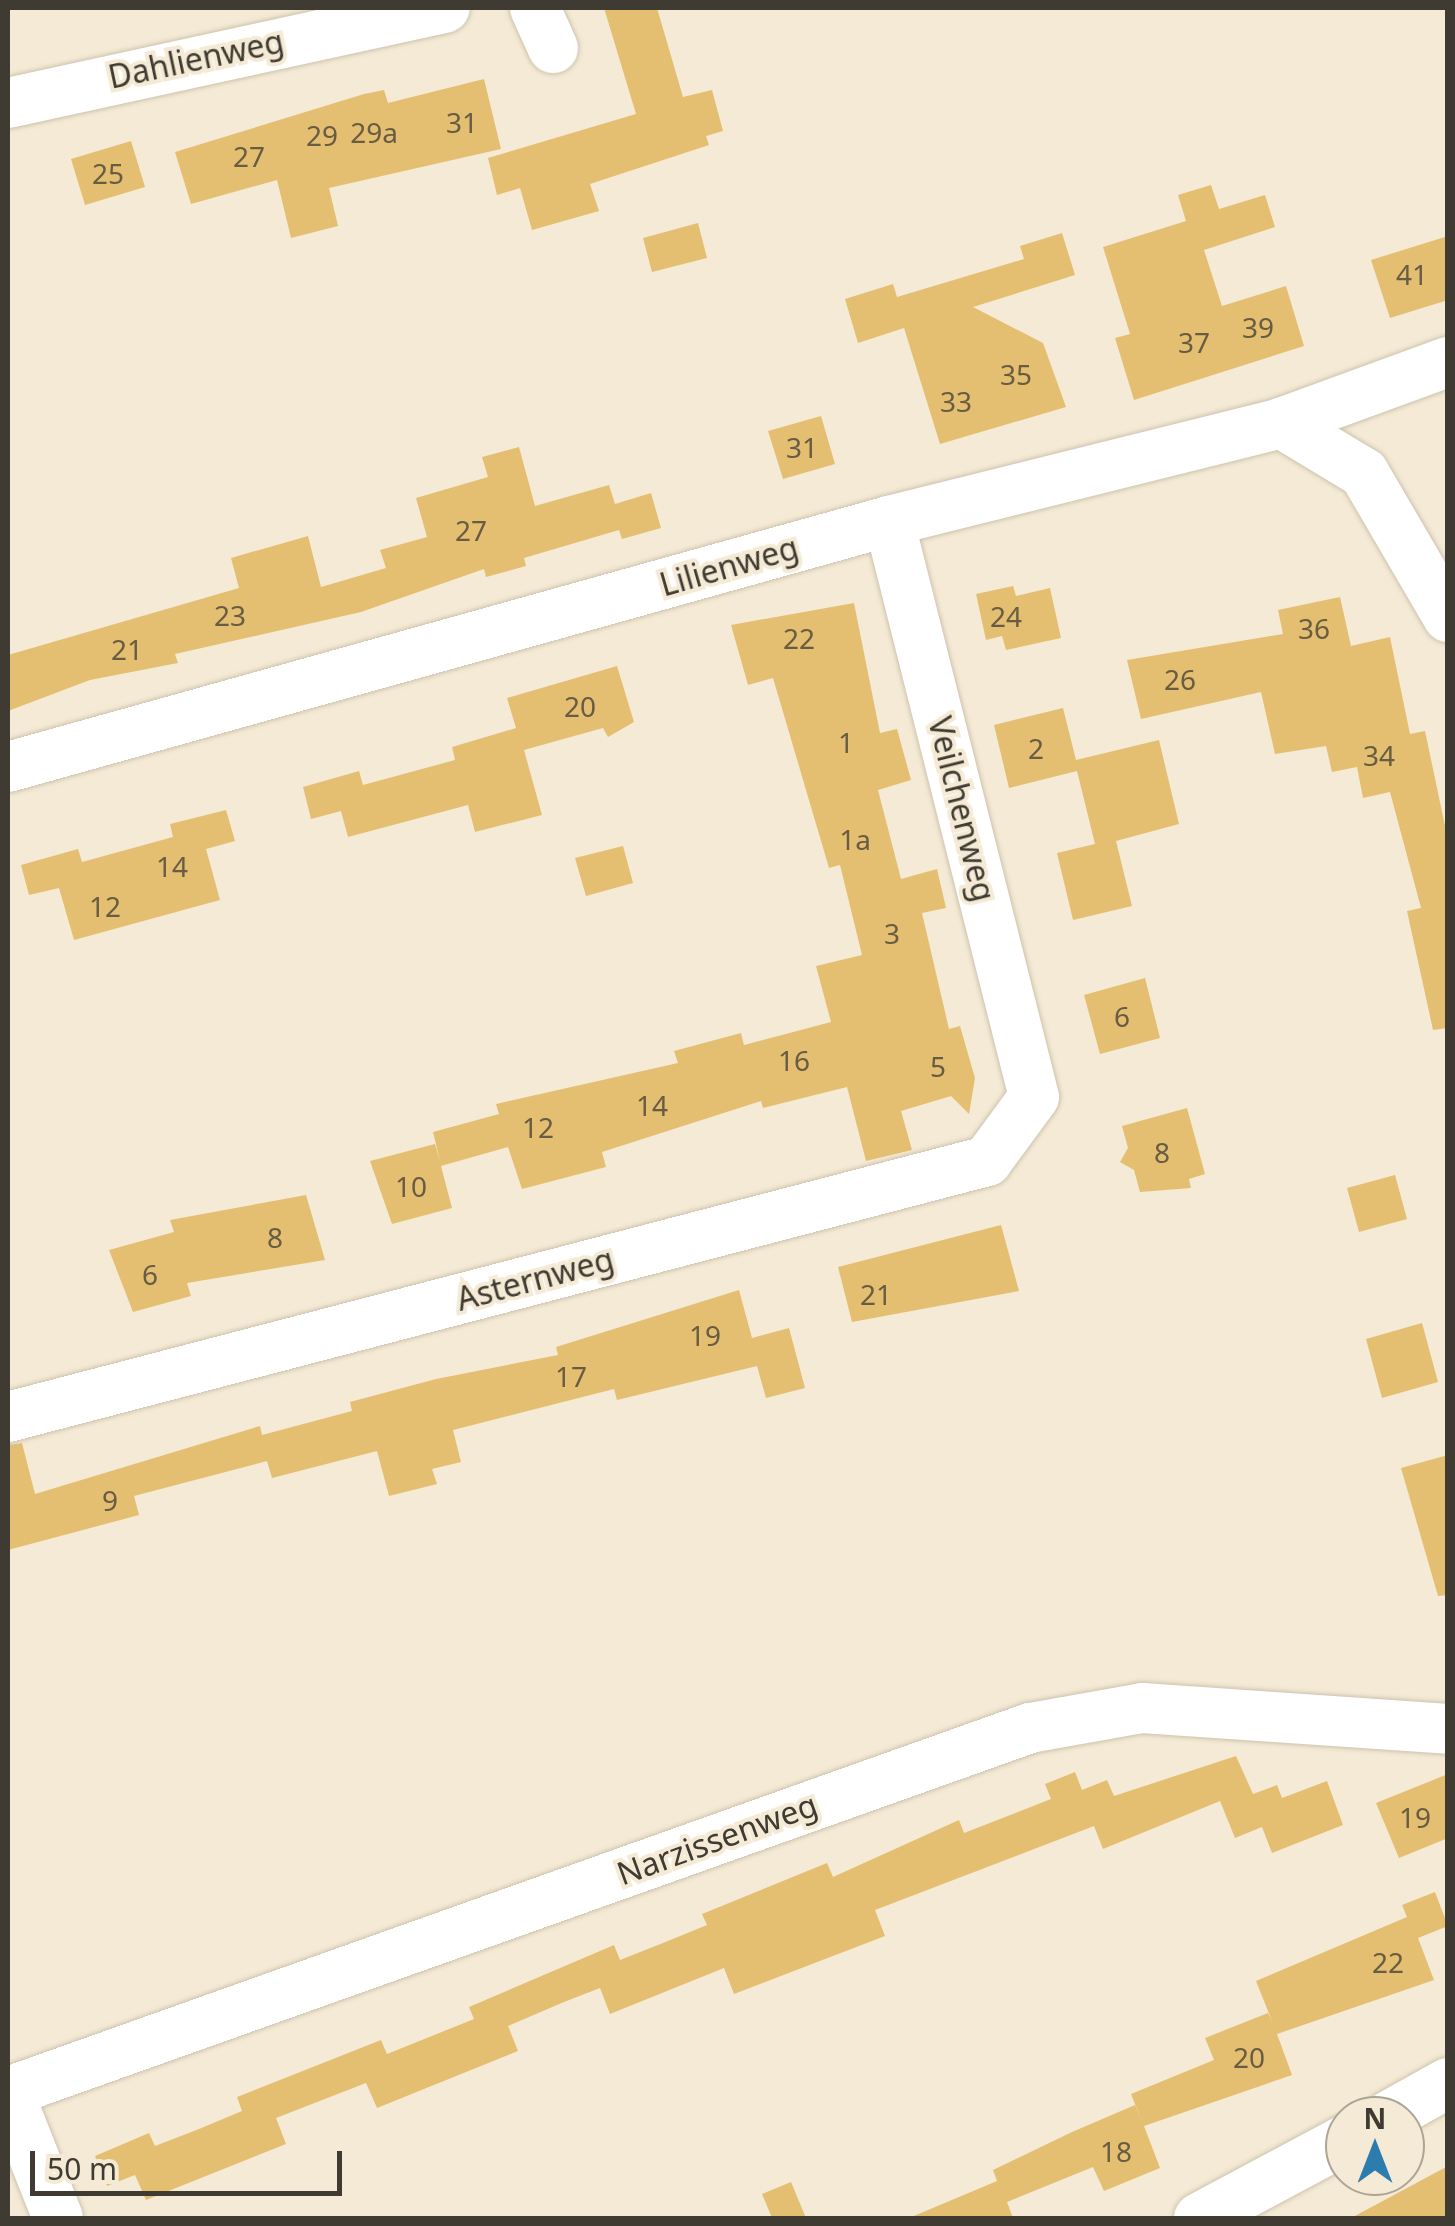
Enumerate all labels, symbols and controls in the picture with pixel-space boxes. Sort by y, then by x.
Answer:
street label: Dahlienweg [105,22,287,96]
house number: 31 [446,105,478,139]
house number: 29a [350,115,398,149]
house number: 29 [306,118,338,152]
house number: 27 [233,139,265,173]
house number: 25 [92,156,124,190]
house number: 41 [1396,257,1428,291]
house number: 39 [1242,310,1274,344]
house number: 37 [1178,325,1210,359]
house number: 35 [1000,357,1032,391]
house number: 33 [940,384,972,418]
house number: 31 [786,430,818,464]
house number: 27 [455,513,487,547]
street label: Lilienweg [655,528,803,604]
house number: 23 [214,598,246,632]
house number: 24 [990,599,1022,633]
house number: 36 [1298,611,1330,645]
house number: 22 [783,621,815,655]
house number: 21 [111,632,143,666]
house number: 26 [1164,662,1196,696]
house number: 20 [564,689,596,723]
street label: Veilchenweg [921,713,1003,905]
house number: 1 [838,725,854,759]
house number: 2 [1028,731,1044,765]
house number: 34 [1363,738,1395,772]
house number: 1a [839,822,871,856]
house number: 14 [156,849,188,883]
house number: 12 [89,889,121,923]
house number: 3 [884,916,900,950]
house number: 6 [1114,999,1130,1033]
house number: 16 [778,1043,810,1077]
house number: 5 [930,1049,946,1083]
house number: 14 [636,1088,668,1122]
house number: 12 [522,1110,554,1144]
house number: 8 [1154,1135,1170,1169]
house number: 10 [395,1169,427,1203]
house number: 8 [267,1220,283,1254]
street label: Asternweg [452,1240,618,1318]
house number: 6 [142,1257,158,1291]
house number: 21 [860,1277,892,1311]
house number: 19 [689,1318,721,1352]
house number: 17 [555,1359,587,1393]
house number: 9 [102,1483,118,1517]
street label: Narzissenweg [612,1785,822,1893]
house number: 19 [1399,1800,1431,1834]
house number: 22 [1372,1945,1404,1979]
house number: 20 [1233,2040,1265,2074]
north arrow [1325,2096,1425,2196]
text: N [1364,2099,1386,2137]
scale bar [35,2131,348,2193]
house number: 18 [1100,2134,1132,2168]
text: 50 m [47,2148,117,2189]

